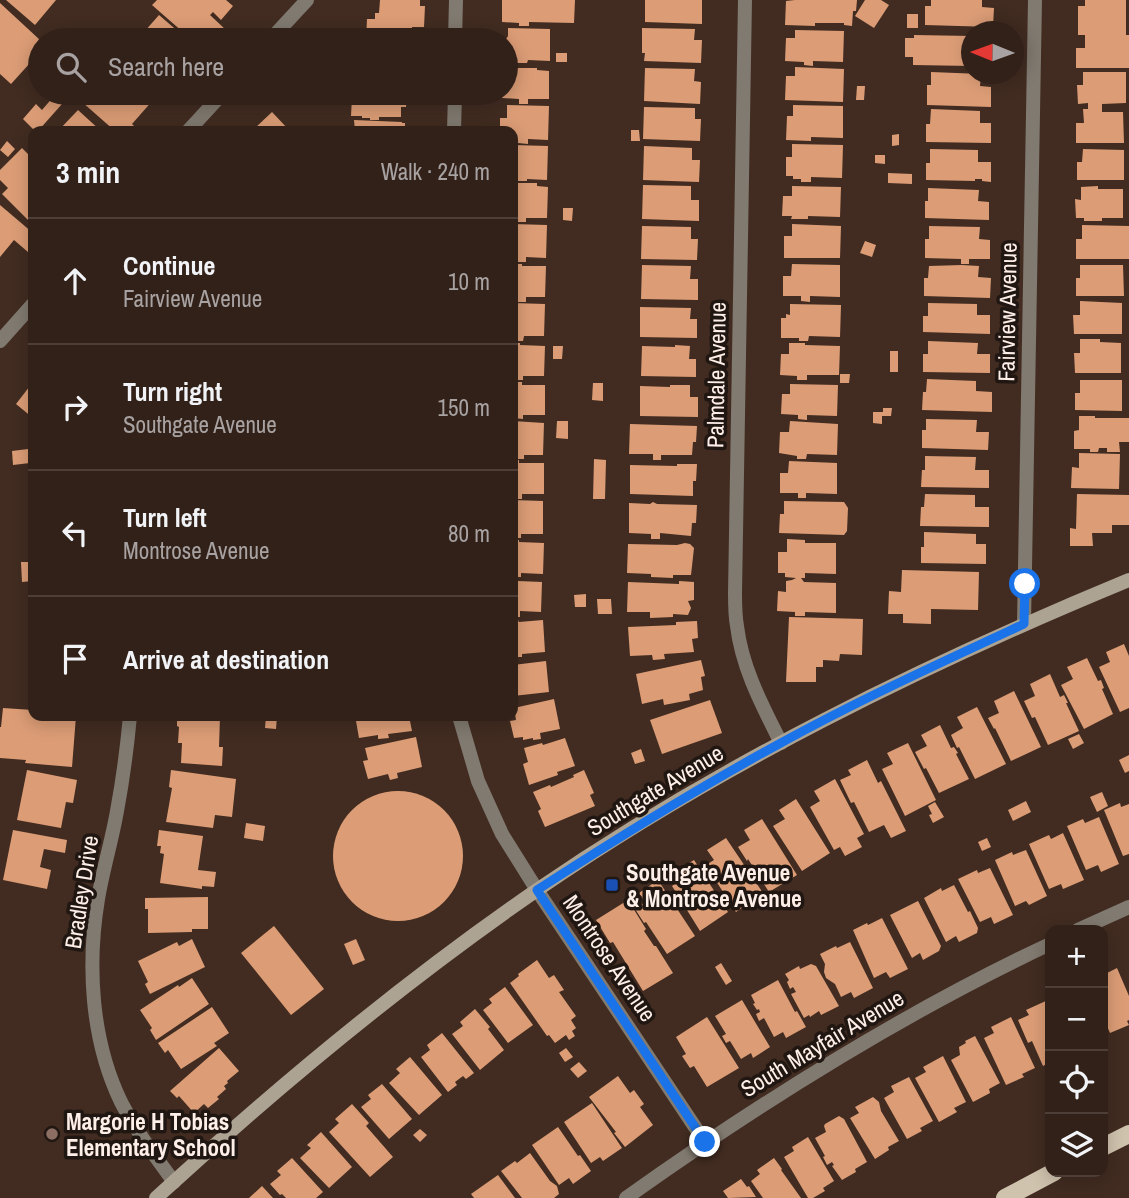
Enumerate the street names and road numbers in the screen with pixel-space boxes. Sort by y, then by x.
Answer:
street label: Fairview Avenue [990,242,1024,382]
street label: Palmdale Avenue [699,302,733,448]
street label: Southgate Avenue [581,737,729,843]
street label: Bradley Drive [57,833,105,951]
street label: Montrose Avenue [556,889,664,1027]
street label: South Mayfair Avenue [735,982,909,1104]

